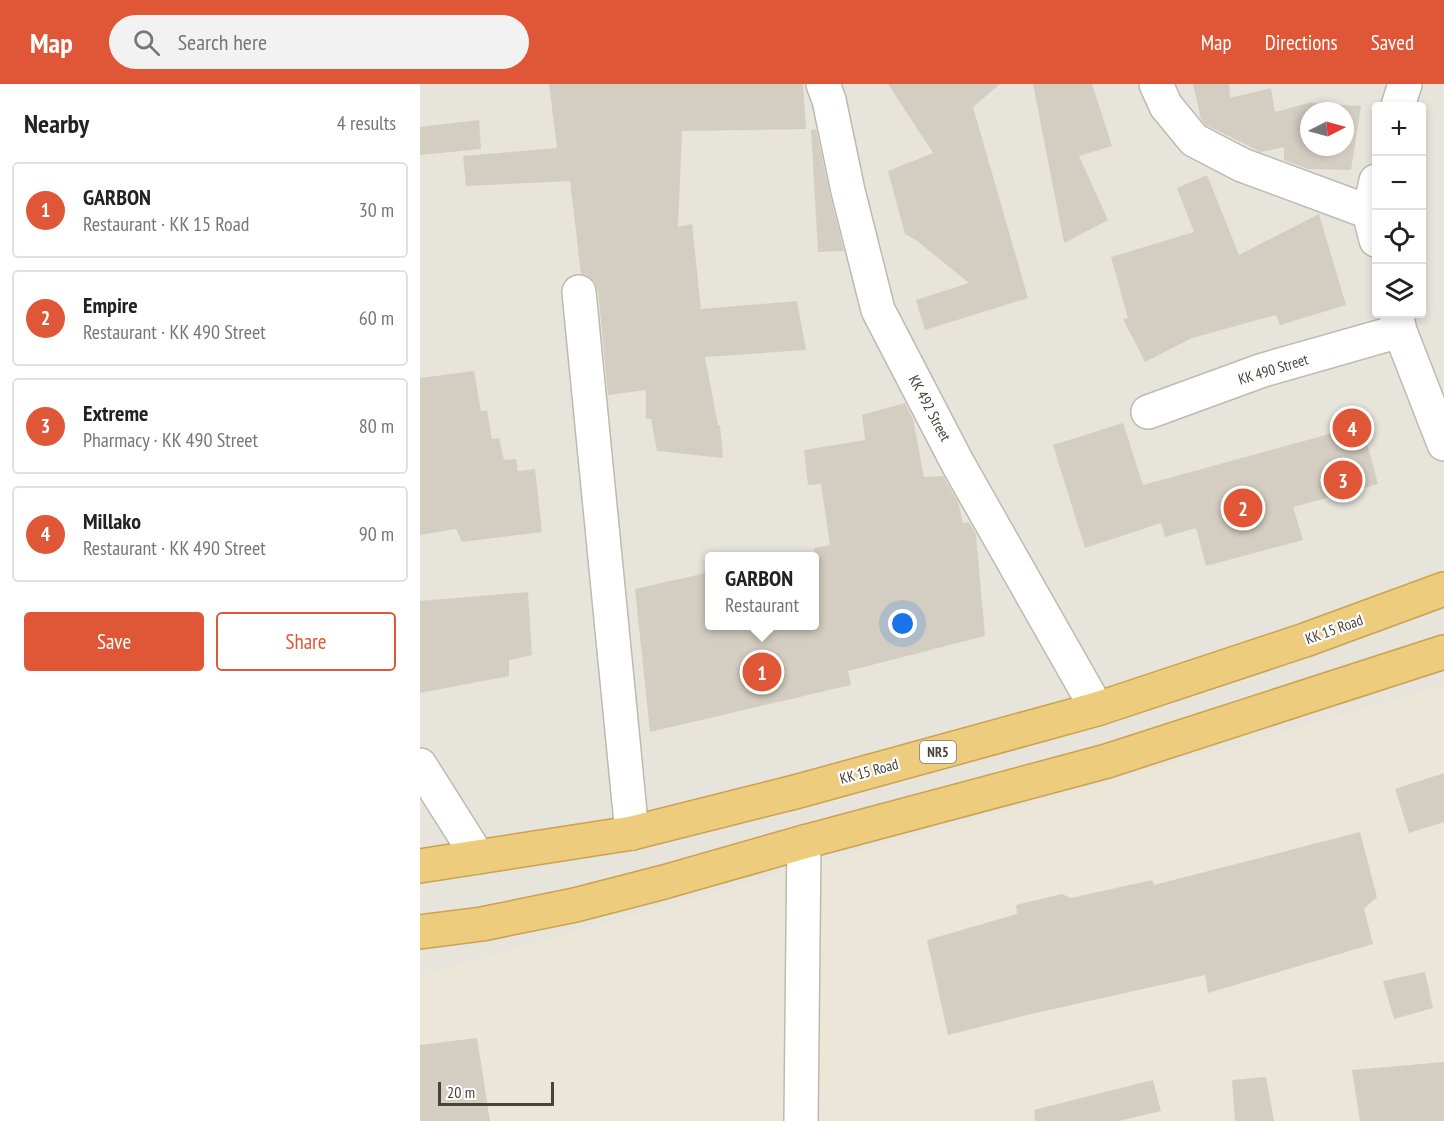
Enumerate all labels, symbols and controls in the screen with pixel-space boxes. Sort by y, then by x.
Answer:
search box [109,15,529,69]
text: Map [30,24,73,61]
icon: search [130,26,163,59]
text: Search here [178,28,267,56]
text: Map [1201,29,1232,56]
text: Directions [1265,29,1338,56]
text: Saved [1371,29,1414,56]
north arrow [1300,102,1354,156]
map controls [1372,102,1426,318]
button: + [1372,102,1426,156]
text: Nearby [24,107,89,140]
text: 4 results [337,110,396,136]
button: − [1372,156,1426,210]
text: GARBON [83,183,151,211]
text: 1 [41,197,50,223]
text: 30 m [359,197,394,223]
button: locate [1372,210,1426,264]
text: Restaurant · KK 15 Road [83,211,249,237]
button: layers [1372,264,1426,318]
text: Empire [83,291,138,319]
text: 2 [41,305,50,331]
text: 60 m [359,305,394,331]
text: Restaurant · KK 490 Street [83,319,266,345]
street label: KK 490 Street [1236,349,1310,389]
street label: KK 492 Street [905,372,955,444]
text: Extreme [83,399,148,427]
pin: 4 [1332,406,1372,450]
text: 3 [41,413,50,439]
text: 80 m [359,413,394,439]
text: Pharmacy · KK 490 Street [83,427,258,453]
pin: 3 [1324,458,1362,502]
pin: 2 [1224,486,1262,530]
text: Millako [83,507,141,535]
text: 4 [41,521,50,547]
text: 90 m [359,521,394,547]
text: Restaurant · KK 490 Street [83,535,266,561]
popup [705,552,819,630]
text: GARBON [725,564,793,592]
text: Restaurant [725,592,799,618]
your location [888,609,917,638]
street label: KK 15 Road [1303,610,1365,648]
button: Save [24,612,204,671]
button: Share [216,612,396,671]
pin: 1 [742,650,782,694]
road number: NR5 [920,741,956,763]
street label: KK 15 Road [838,754,900,788]
scale bar [438,1079,554,1106]
text: 20 m [447,1082,475,1102]

